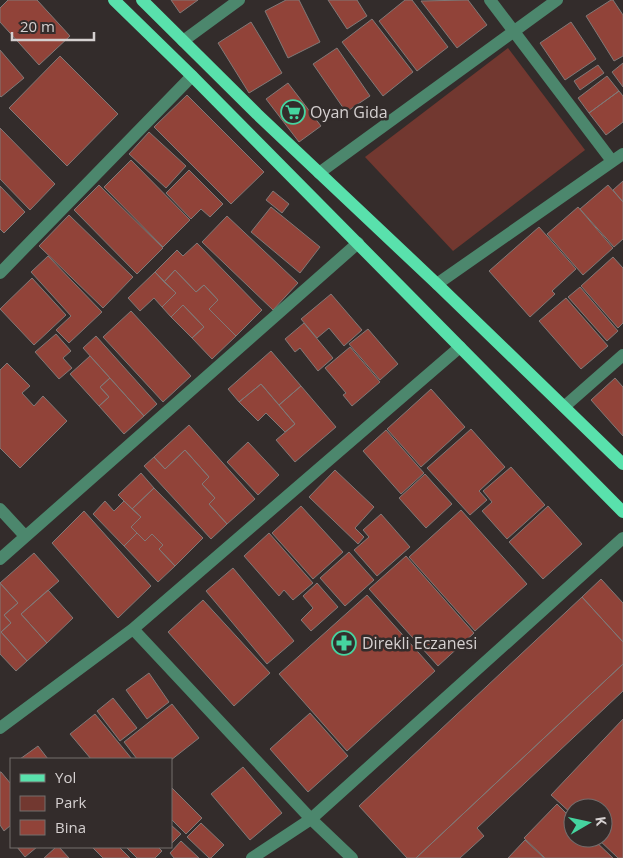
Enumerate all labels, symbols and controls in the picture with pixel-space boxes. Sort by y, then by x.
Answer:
scale bar [12,10,95,42]
text: 20 m [20,16,55,36]
supermarket icon: Oyan Gida [280,99,306,125]
place label: Oyan Gida [310,101,388,123]
pharmacy icon: Direkli Eczanesi [331,630,357,656]
place label: Direkli Eczanesi [362,632,477,654]
legend [10,758,172,848]
text: Yol [55,767,76,787]
text: Park [55,792,86,812]
north arrow [563,798,613,848]
text: K [591,815,612,828]
text: Bina [55,817,86,837]

